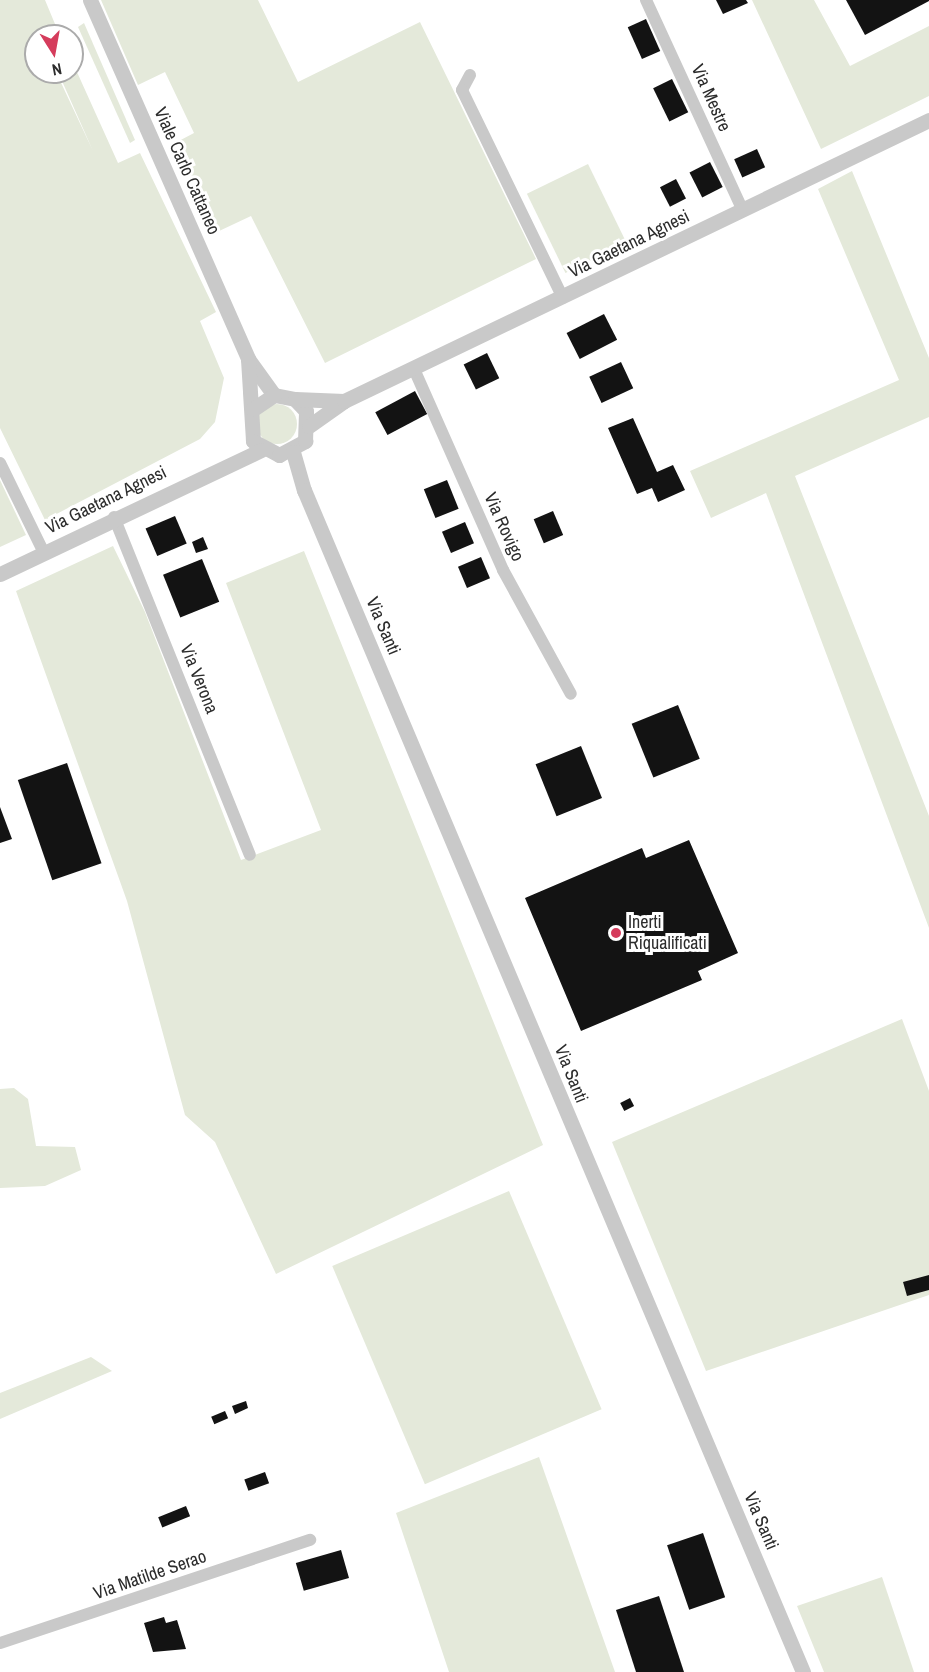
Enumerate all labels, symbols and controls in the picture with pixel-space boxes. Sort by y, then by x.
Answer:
north arrow [24,24,84,84]
text: N [50,58,64,81]
street label: Via Mestre [687,61,735,135]
street label: Viale Carlo Cattaneo [149,104,225,238]
street label: Via Gaetana Agnesi [565,205,693,283]
street label: Via Gaetana Agnesi [42,461,170,539]
street label: Via Rovigo [479,489,529,565]
street label: Via Santi [361,594,405,658]
street label: Via Verona [175,641,223,717]
place label: Inerti Riqualificati [628,912,707,954]
marker: Inerti Riqualificati [609,926,623,940]
street label: Via Santi [550,1042,592,1106]
street label: Via Santi [739,1489,783,1553]
street label: Via Matilde Serao [91,1546,209,1604]

